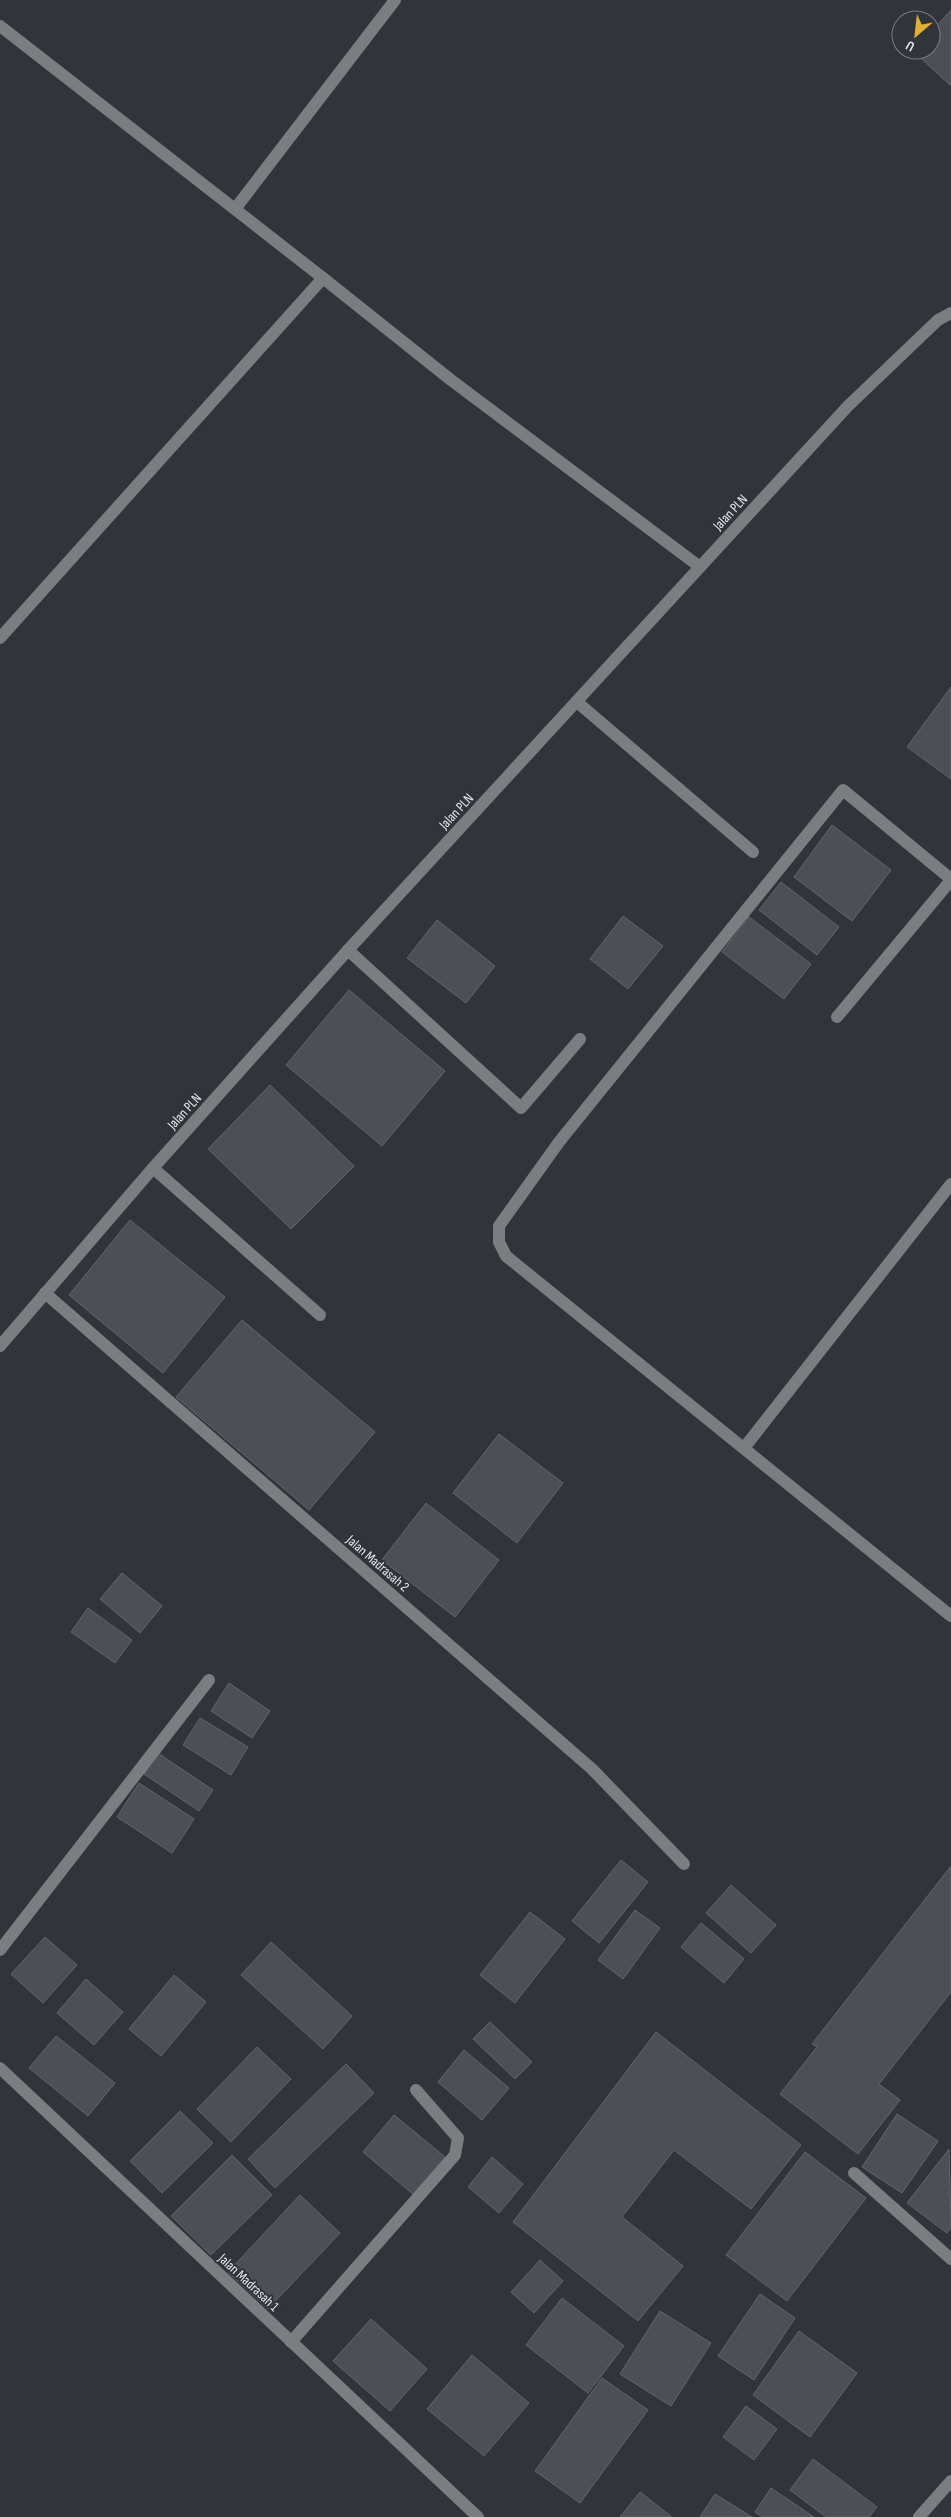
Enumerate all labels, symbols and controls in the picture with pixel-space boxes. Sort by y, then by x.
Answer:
north arrow [891,10,941,60]
text: U [903,37,917,55]
street label: Jalan PLN [709,491,751,534]
street label: Jalan PLN [435,790,477,833]
street label: Jalan PLN [163,1090,205,1134]
street label: Jalan Madrasah 2 [342,1531,413,1595]
street label: Jalan Madrasah 1 [214,2249,283,2315]

